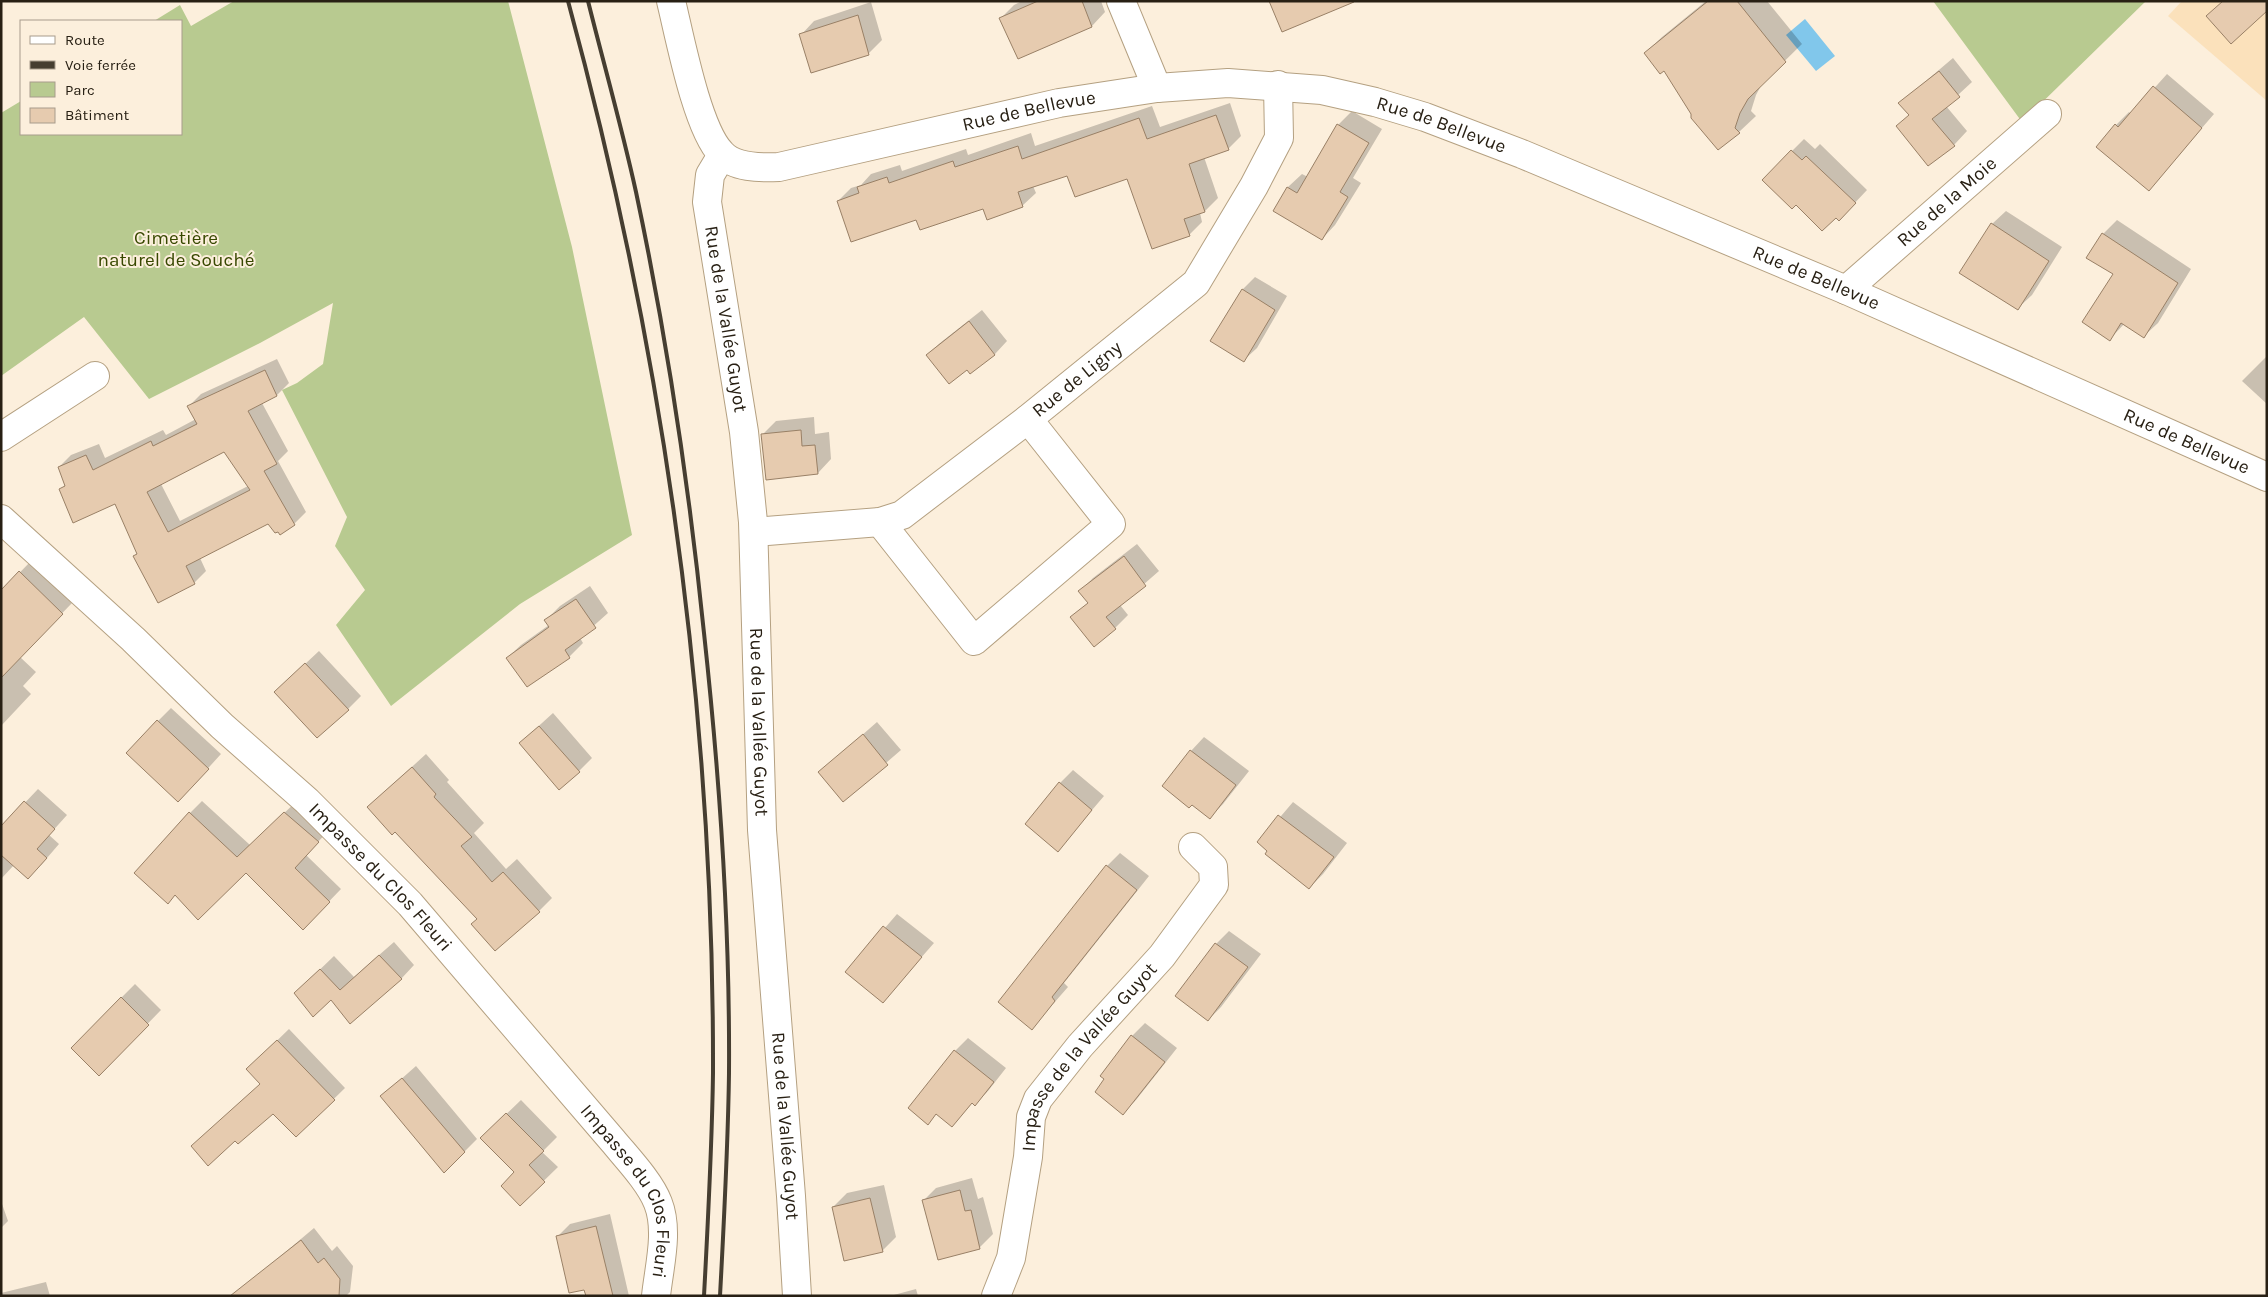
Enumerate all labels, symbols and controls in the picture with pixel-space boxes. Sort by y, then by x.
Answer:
legend [20,20,182,135]
text: Route [65,31,105,49]
text: Voie ferrée [65,56,136,74]
text: Parc [65,81,95,99]
street label: Rue de Bellevue [960,87,1097,136]
street label: Rue de Bellevue [1374,92,1509,158]
text: Bâtiment [65,106,129,124]
street label: Rue de la Moie [1892,152,2001,251]
street label: Rue de la Vallée Guyot [700,224,752,414]
park label: Cimetière naturel de Souché [98,227,254,271]
street label: Rue de Bellevue [1749,241,1883,314]
street label: Rue de Ligny [1028,336,1126,422]
street label: Rue de Bellevue [2120,404,2253,479]
street label: Rue de la Vallée Guyot [745,627,773,817]
street label: Impasse du Clos Fleuri [304,798,457,956]
street label: Impasse de la Vallée Guyot [1017,958,1161,1152]
street label: Rue de la Vallée Guyot [767,1031,803,1221]
street label: Impasse du Clos Fleuri [576,1100,674,1280]

